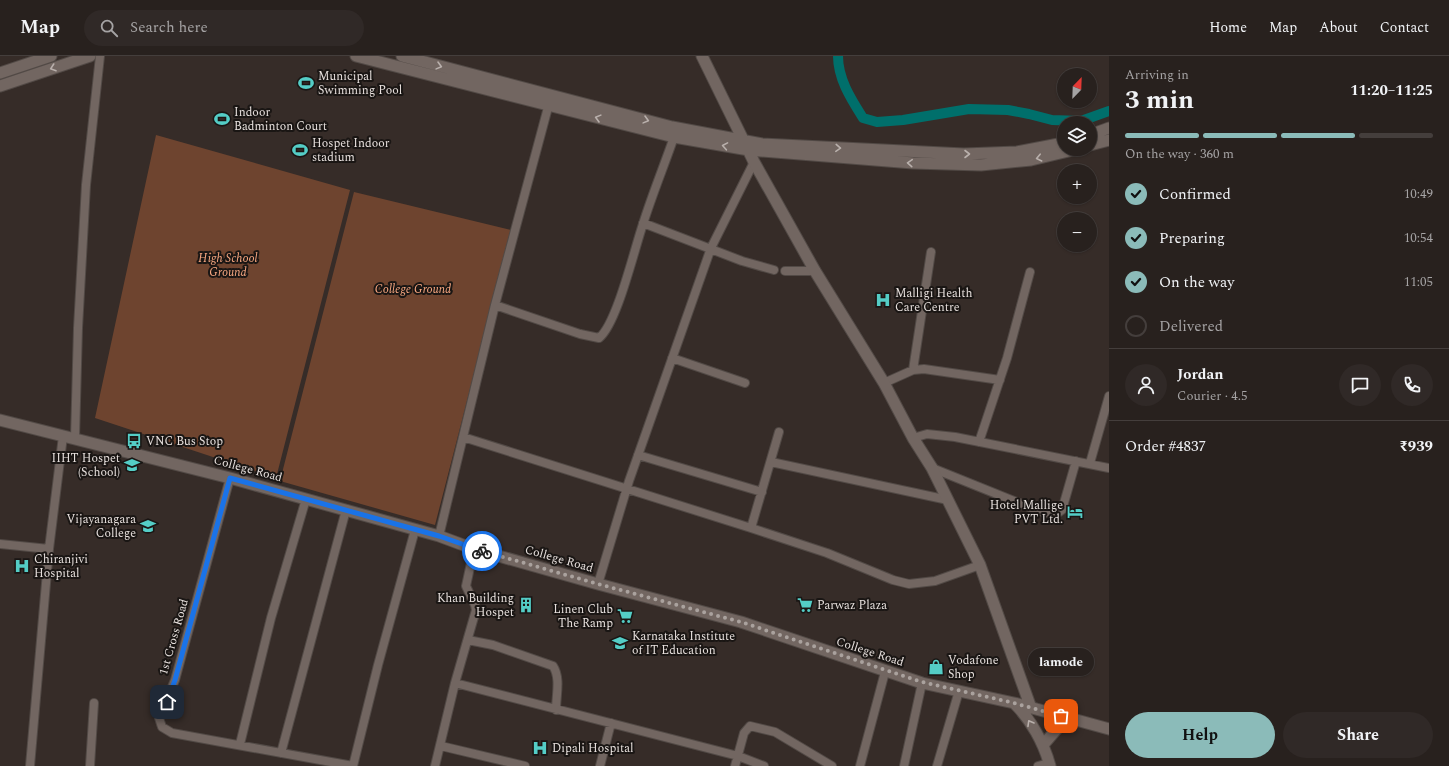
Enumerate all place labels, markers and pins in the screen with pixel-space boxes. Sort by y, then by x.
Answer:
place label: Municipal Swimming Pool [318,67,402,100]
sports icon: Municipal Swimming Pool [297,74,315,92]
place label: Indoor Badminton Court [234,103,327,136]
sports icon: Indoor Badminton Court [213,110,231,128]
place label: Hospet Indoor stadium [312,134,390,167]
sports icon: Hospet Indoor stadium [291,141,309,159]
place label: Malligi Health Care Centre [895,284,973,317]
hospital icon: Malligi Health Care Centre [874,291,892,309]
bus stop icon: VNC Bus Stop [125,432,143,450]
place label: VNC Bus Stop [146,432,223,451]
place label: IIHT Hospet (School) [52,449,120,482]
school or university icon: IIHT Hospet (School) [123,456,141,474]
place label: Hotel Mallige PVT Ltd. [990,496,1063,529]
hotel icon: Hotel Mallige PVT Ltd. [1066,503,1084,521]
place label: Vijayanagara College [66,510,136,543]
school or university icon: Vijayanagara College [139,517,157,535]
place label: Chiranjivi Hospital [34,550,88,583]
hospital icon: Chiranjivi Hospital [13,557,31,575]
place label: Khan Building Hospet [437,589,514,622]
building icon: Khan Building Hospet [517,596,535,614]
supermarket icon: Parwaz Plaza [796,596,814,614]
place label: Parwaz Plaza [817,596,887,615]
place label: Linen Club The Ramp [553,600,613,633]
supermarket icon: Linen Club The Ramp [616,607,634,625]
place label: Karnataka Institute of IT Education [632,627,735,660]
school or university icon: Karnataka Institute of IT Education [611,634,629,652]
callout: lamode [1028,648,1094,676]
place label: Vodafone Shop [948,651,999,684]
shop icon: Vodafone Shop [927,658,945,676]
pin [150,685,184,719]
pin [1044,699,1078,733]
hospital icon: Dipali Hospital [531,739,549,757]
place label: Dipali Hospital [552,739,634,758]

